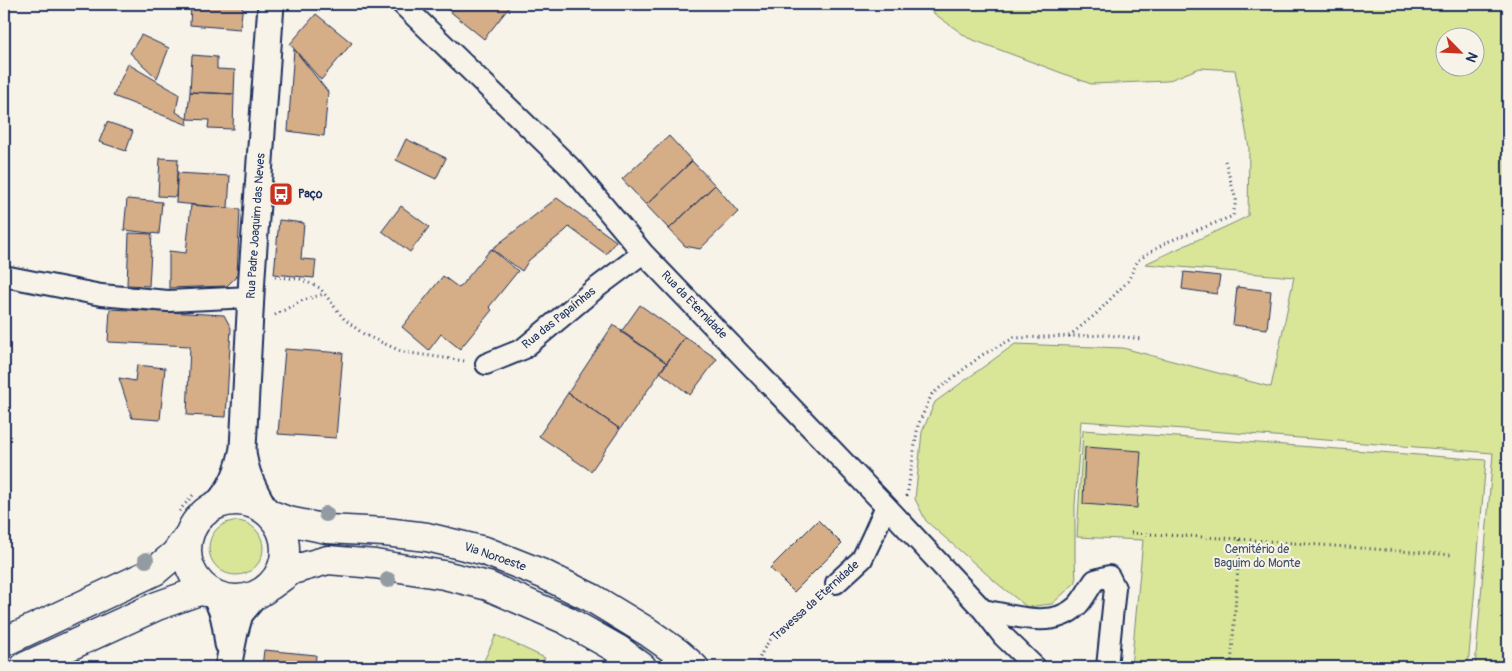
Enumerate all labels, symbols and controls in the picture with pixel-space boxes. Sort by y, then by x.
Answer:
north arrow [1434,28,1484,78]
text: N [1462,49,1481,65]
street label: Rua Padre Joaquim das Neves [243,152,269,299]
bus stop icon: Paço [268,181,294,207]
place label: Paço [298,187,323,202]
street label: Rua da Eternidade [658,268,730,342]
street label: Rua das Papaínhas [519,283,599,352]
street label: Via Noroeste [462,539,528,575]
park label: Cemitério de Baguim do Monte [1214,542,1300,571]
street label: Travessa da Eternidade [768,557,862,645]

